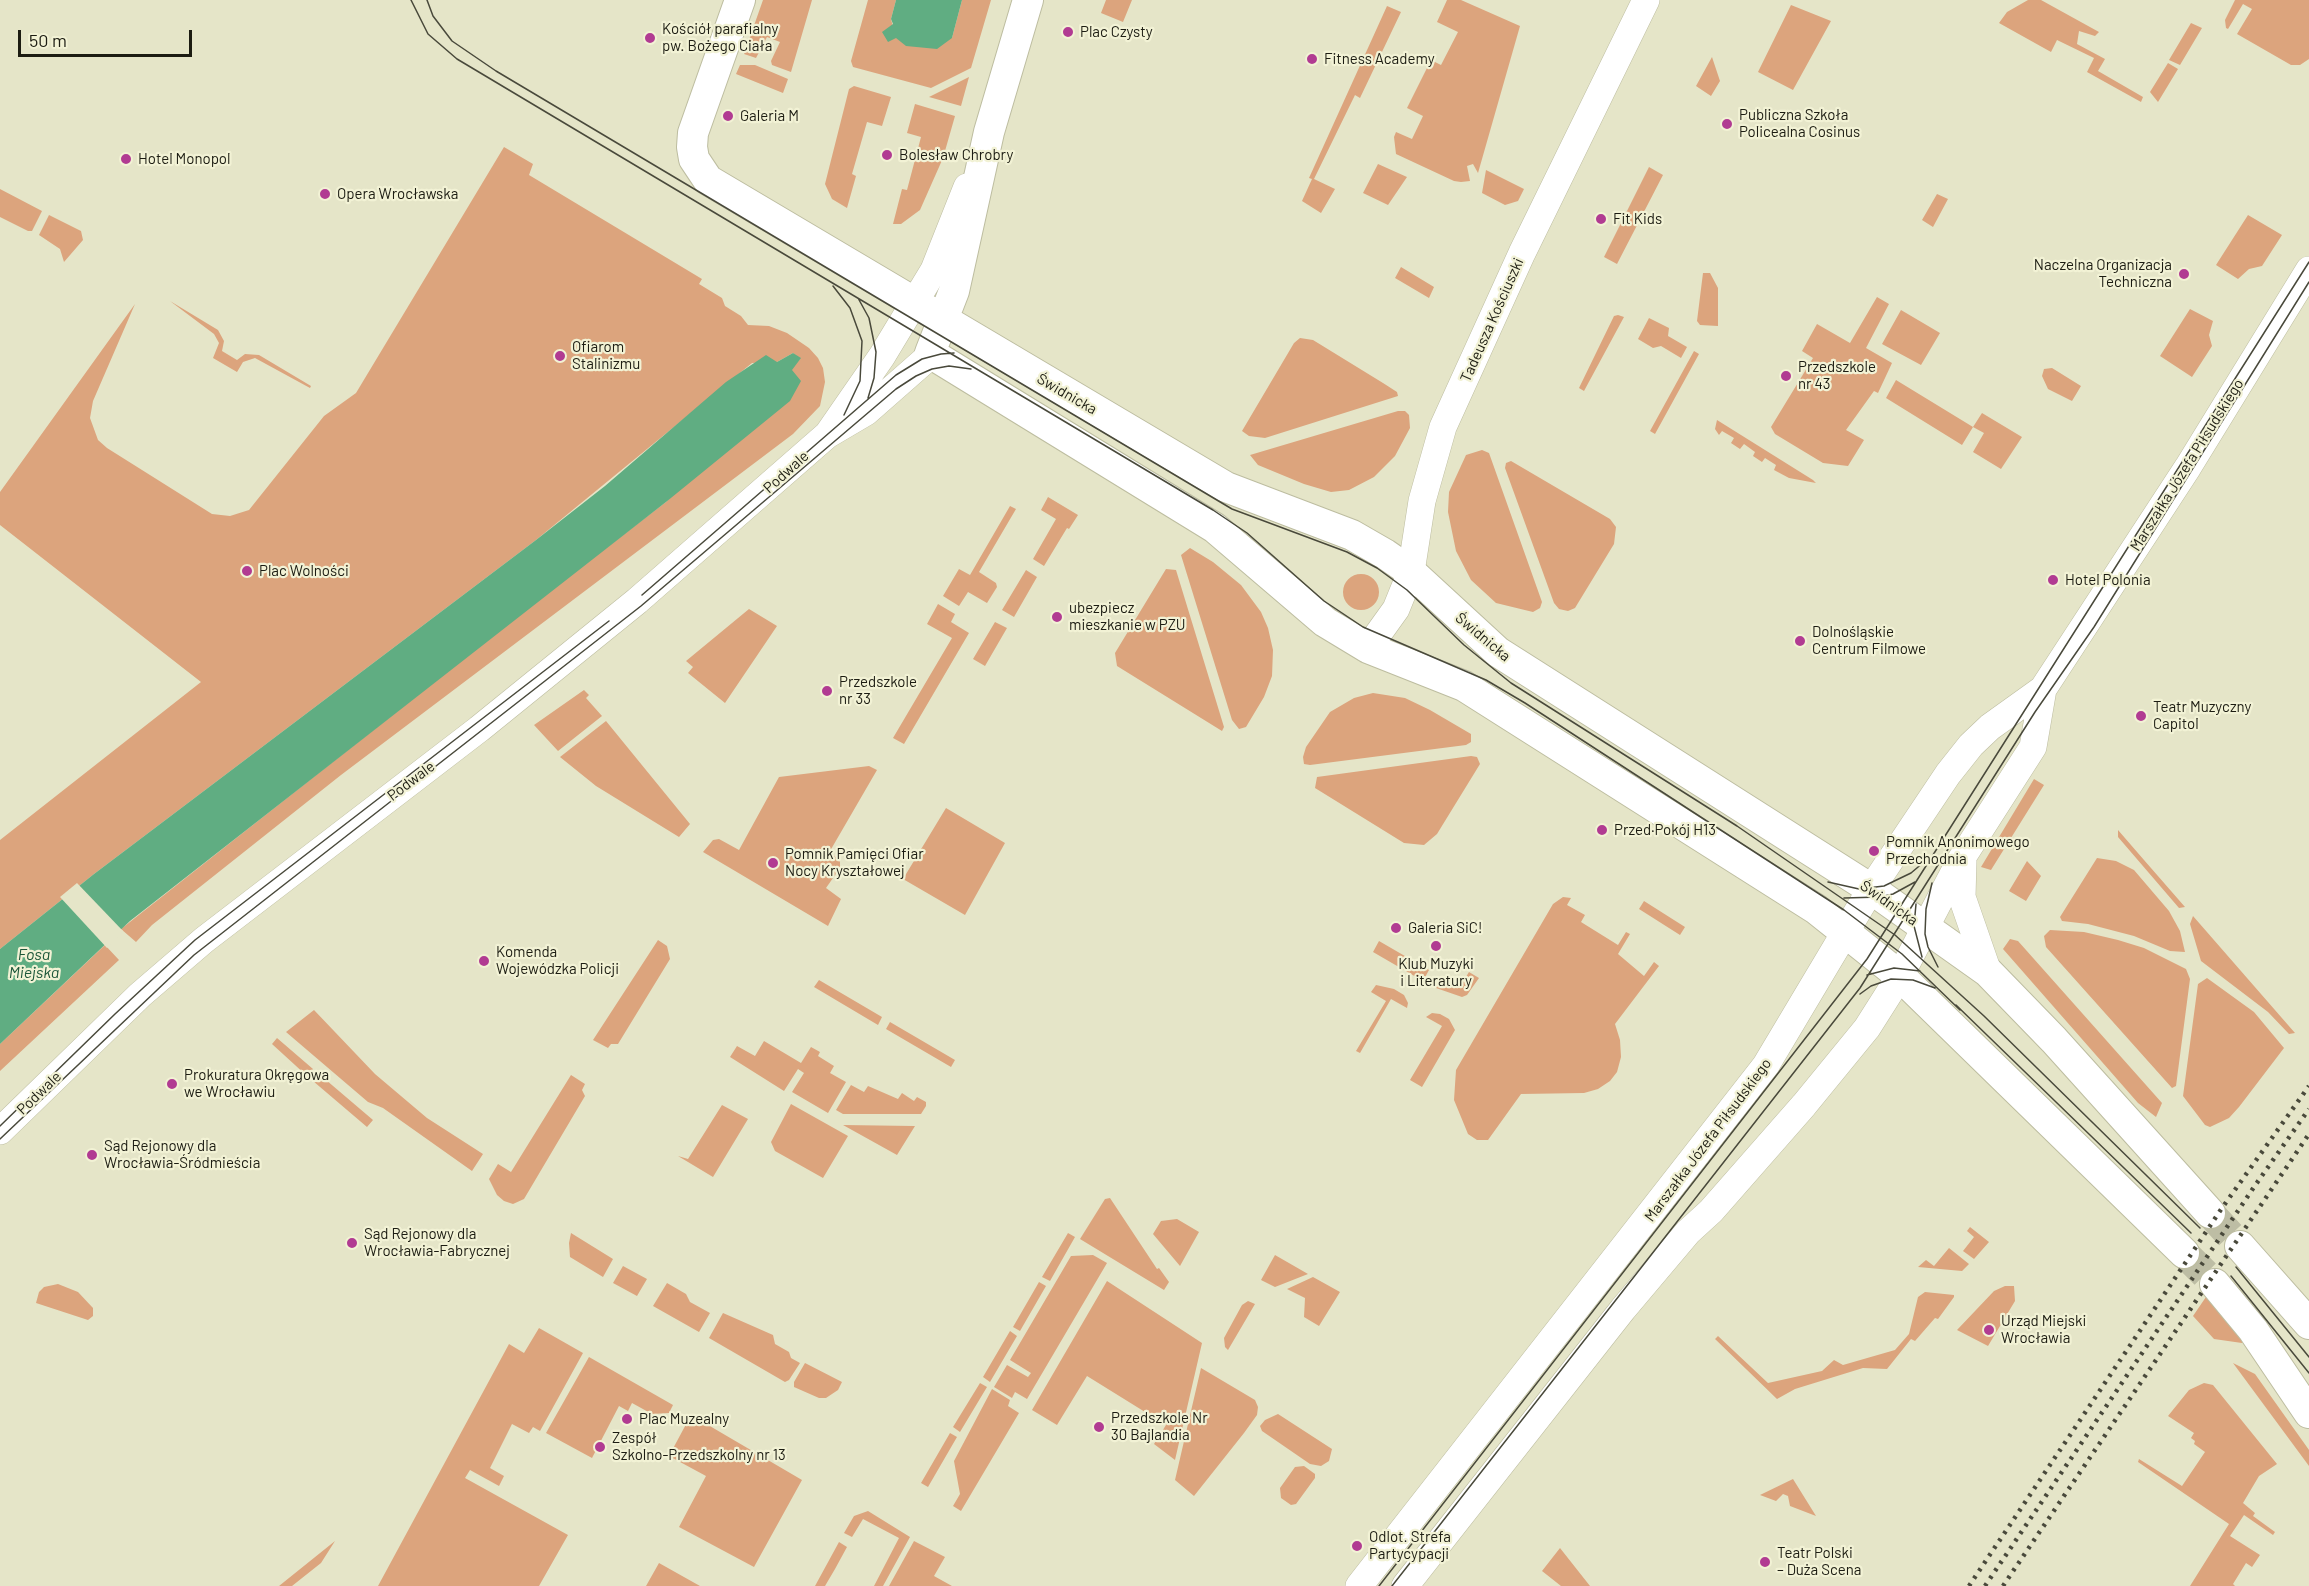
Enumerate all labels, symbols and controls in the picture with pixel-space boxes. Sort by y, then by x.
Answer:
scale bar [21,18,195,56]
place label: Kościół parafialny pw. Bożego Ciała [662,20,778,55]
place label: Plac Czysty [1080,23,1153,41]
marker: Plac Czysty [1061,25,1075,39]
text: 50 m [29,29,67,51]
marker: Kościół parafialny pw. Bożego Ciała [643,31,657,45]
place label: Fitness Academy [1324,50,1435,68]
marker: Fitness Academy [1305,52,1319,66]
place label: Publiczna Szkoła Policealna Cosinus [1739,106,1860,141]
place label: Galeria M [740,107,799,125]
marker: Galeria M [721,109,735,123]
marker: Publiczna Szkoła Policealna Cosinus [1720,117,1734,131]
place label: Bolesław Chrobry [899,146,1013,164]
marker: Bolesław Chrobry [880,148,894,162]
place label: Hotel Monopol [138,150,230,168]
marker: Hotel Monopol [119,152,133,166]
place label: Opera Wrocławska [337,185,458,203]
marker: Opera Wrocławska [318,187,332,201]
place label: Fit Kids [1613,210,1662,228]
marker: Fit Kids [1594,212,1608,226]
street label: Tadeusza Kościuszki [1457,255,1527,385]
place label: Naczelna Organizacja Techniczna [2034,256,2172,291]
marker: Naczelna Organizacja Techniczna [2177,267,2191,281]
place label: Ofiarom Stalinizmu [572,338,640,373]
marker: Ofiarom Stalinizmu [553,349,567,363]
place label: Przedszkole nr 43 [1798,358,1876,393]
marker: Przedszkole nr 43 [1779,369,1793,383]
street label: Świdnicka [1034,370,1100,418]
street label: Marszałka Józefa Piłsudskiego [2126,376,2248,554]
street label: Podwale [760,447,812,497]
place label: Plac Wolności [259,562,349,580]
marker: Plac Wolności [240,564,254,578]
place label: Hotel Polonia [2065,571,2151,589]
marker: Hotel Polonia [2046,573,2060,587]
place label: ubezpiecz mieszkanie w PZU [1069,599,1186,634]
street label: Świdnicka [1452,609,1514,665]
marker: ubezpiecz mieszkanie w PZU [1050,610,1064,624]
place label: Dolnośląskie Centrum Filmowe [1812,623,1926,658]
marker: Dolnośląskie Centrum Filmowe [1793,634,1807,648]
place label: Przedszkole nr 33 [839,673,917,708]
marker: Przedszkole nr 33 [820,684,834,698]
place label: Teatr Muzyczny Capitol [2153,698,2251,733]
marker: Teatr Muzyczny Capitol [2134,709,2148,723]
street label: Podwale [384,757,438,805]
place label: Przed·Pokój H13 [1614,821,1716,839]
marker: Przed·Pokój H13 [1595,823,1609,837]
place label: Pomnik Anonimowego Przechodnia [1886,833,2030,868]
marker: Pomnik Anonimowego Przechodnia [1867,844,1881,858]
place label: Pomnik Pamięci Ofiar Nocy Kryształowej [785,845,924,880]
marker: Pomnik Pamięci Ofiar Nocy Kryształowej [766,856,780,870]
street label: Świdnicka [1857,877,1921,929]
place label: Galeria SiC! [1408,919,1483,937]
marker: Galeria SiC! [1389,921,1403,935]
marker: Klub Muzyki i Literatury [1429,939,1443,953]
place label: Komenda Wojewódzka Policji [496,943,619,978]
water label: Fosa Miejska [9,945,59,983]
marker: Komenda Wojewódzka Policji [477,954,491,968]
place label: Klub Muzyki i Literatury [1398,955,1474,990]
street label: Marszałka Józefa Piłsudskiego [1641,1055,1775,1225]
place label: Prokuratura Okręgowa we Wrocławiu [184,1066,329,1101]
street label: Podwale [13,1068,65,1118]
marker: Prokuratura Okręgowa we Wrocławiu [165,1077,179,1091]
place label: Sąd Rejonowy dla Wrocławia-Śródmieścia [104,1137,260,1172]
marker: Sąd Rejonowy dla Wrocławia-Śródmieścia [85,1148,99,1162]
place label: Sąd Rejonowy dla Wrocławia-Fabrycznej [364,1225,510,1260]
marker: Sąd Rejonowy dla Wrocławia-Fabrycznej [345,1236,359,1250]
place label: Urząd Miejski Wrocławia [2001,1312,2086,1347]
marker: Urząd Miejski Wrocławia [1982,1323,1996,1337]
place label: Przedszkole Nr 30 Bajlandia [1111,1409,1208,1444]
place label: Plac Muzealny [639,1410,729,1428]
marker: Plac Muzealny [620,1412,634,1426]
marker: Przedszkole Nr 30 Bajlandia [1092,1420,1106,1434]
place label: Zespół Szkolno-Przedszkolny nr 13 [612,1429,786,1464]
marker: Zespół Szkolno-Przedszkolny nr 13 [593,1440,607,1454]
place label: Odlot. Strefa Partycypacji [1369,1528,1451,1563]
marker: Odlot. Strefa Partycypacji [1350,1539,1364,1553]
place label: Teatr Polski – Duża Scena [1777,1544,1861,1579]
marker: Teatr Polski – Duża Scena [1758,1555,1772,1569]

